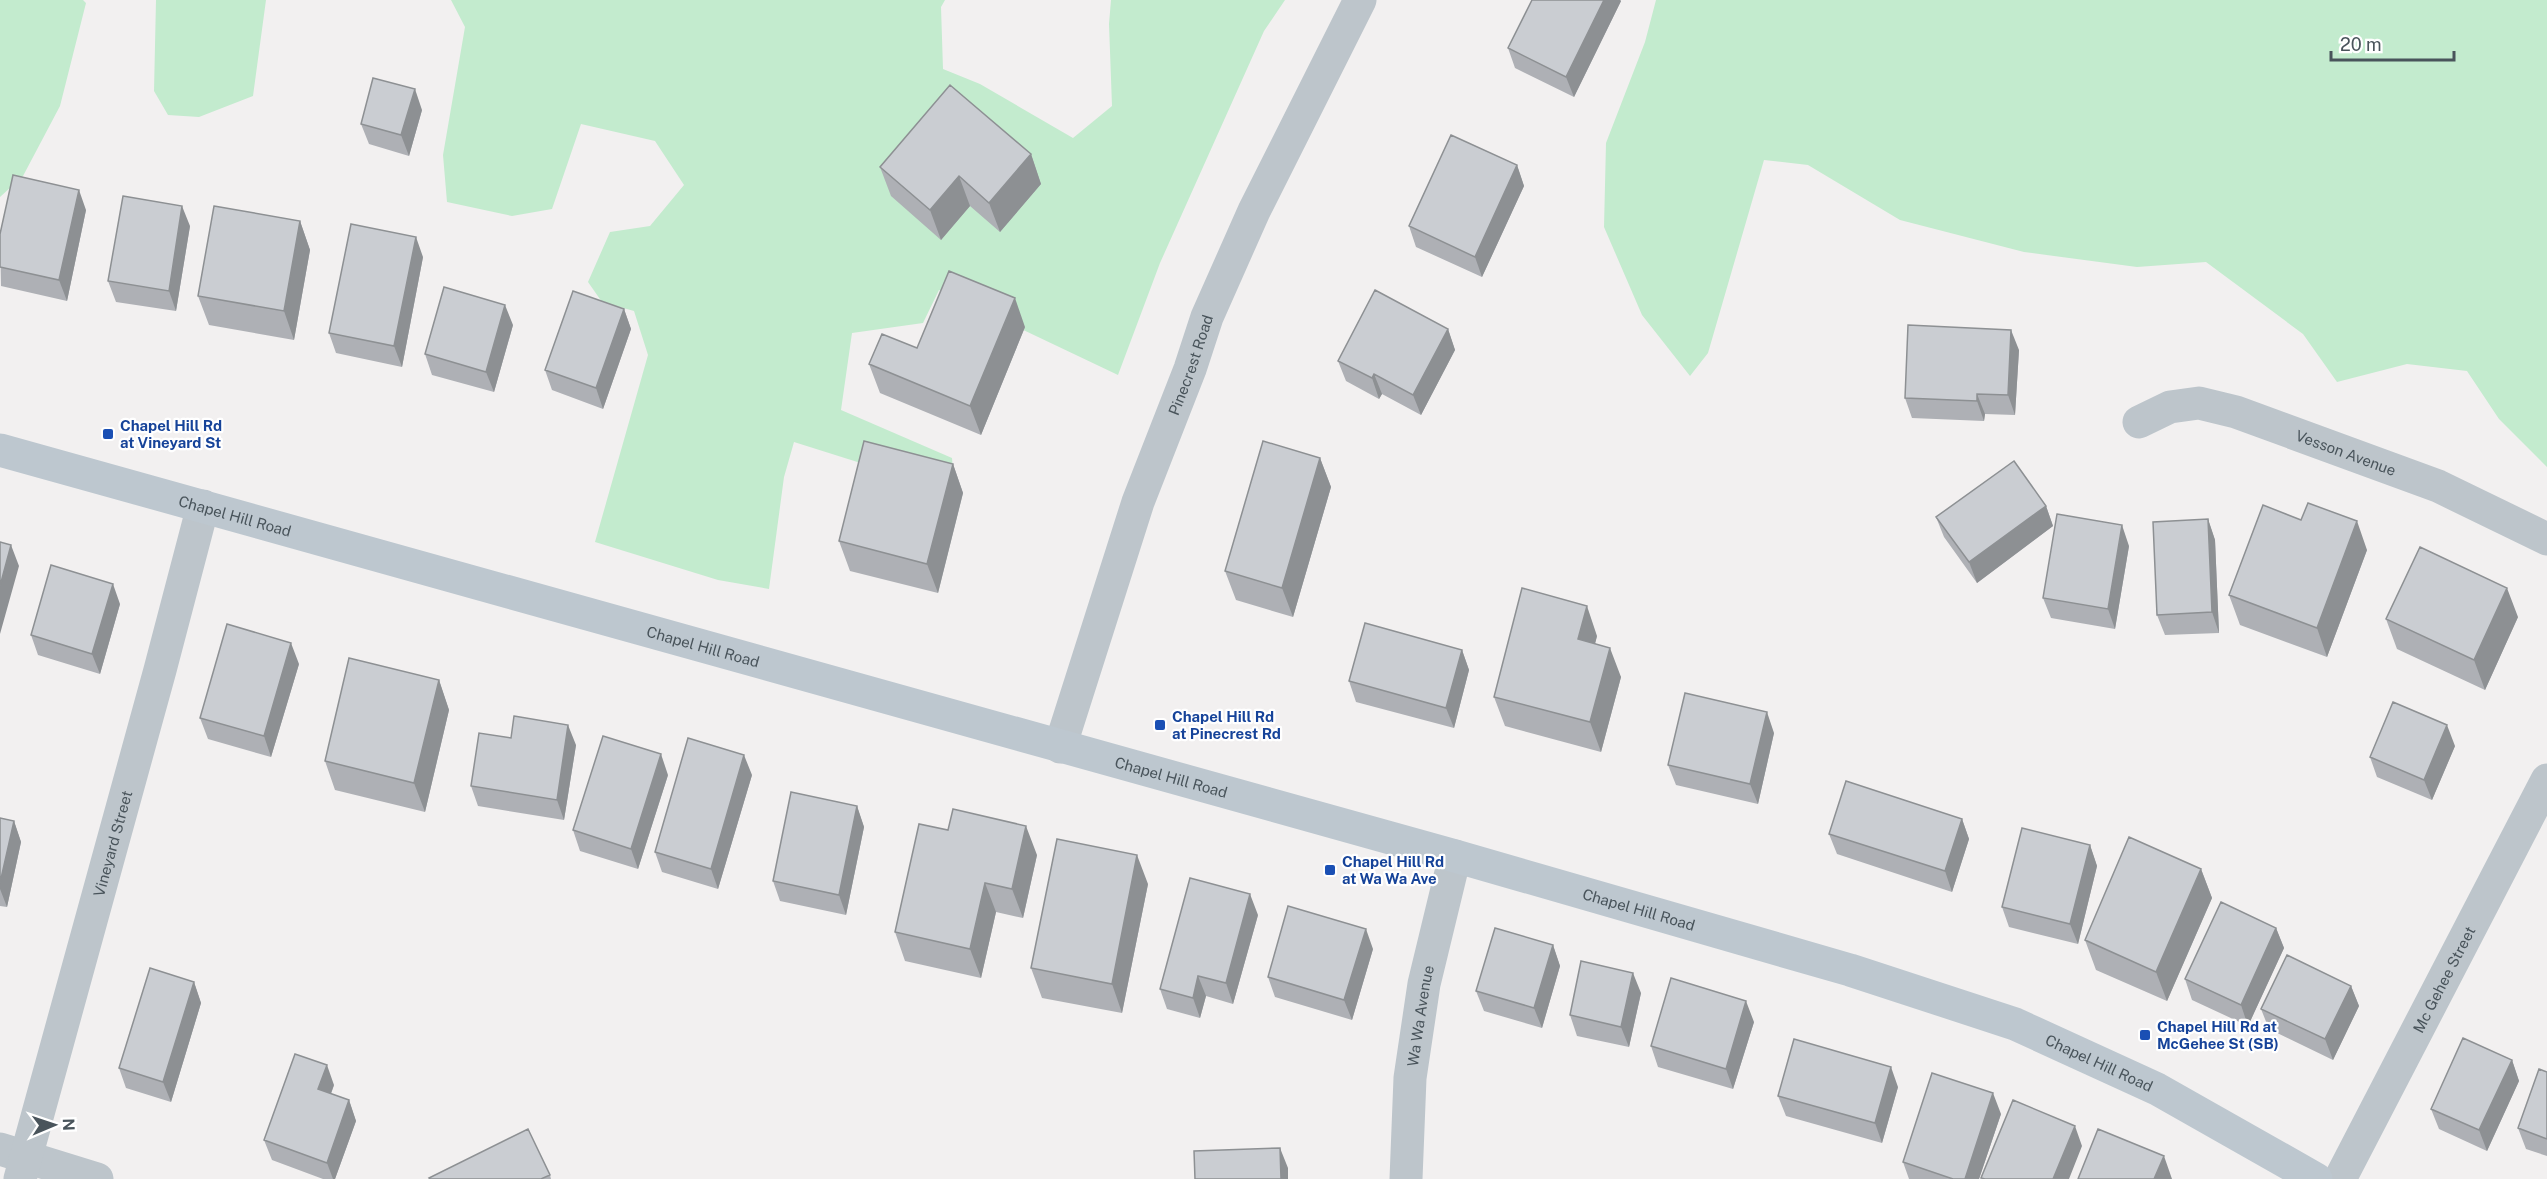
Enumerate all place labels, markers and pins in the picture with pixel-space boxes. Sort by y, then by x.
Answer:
place label: Chapel Hill Rd at Vineyard St [120,417,222,451]
marker: Chapel Hill Rd at Vineyard St [101,427,115,441]
place label: Chapel Hill Rd at Pinecrest Rd [1172,708,1281,742]
marker: Chapel Hill Rd at Pinecrest Rd [1153,718,1167,732]
place label: Chapel Hill Rd at Wa Wa Ave [1342,853,1444,887]
marker: Chapel Hill Rd at Wa Wa Ave [1323,863,1337,877]
place label: Chapel Hill Rd at McGehee St (SB) [2157,1018,2279,1052]
marker: Chapel Hill Rd at McGehee St (SB) [2138,1028,2152,1042]

